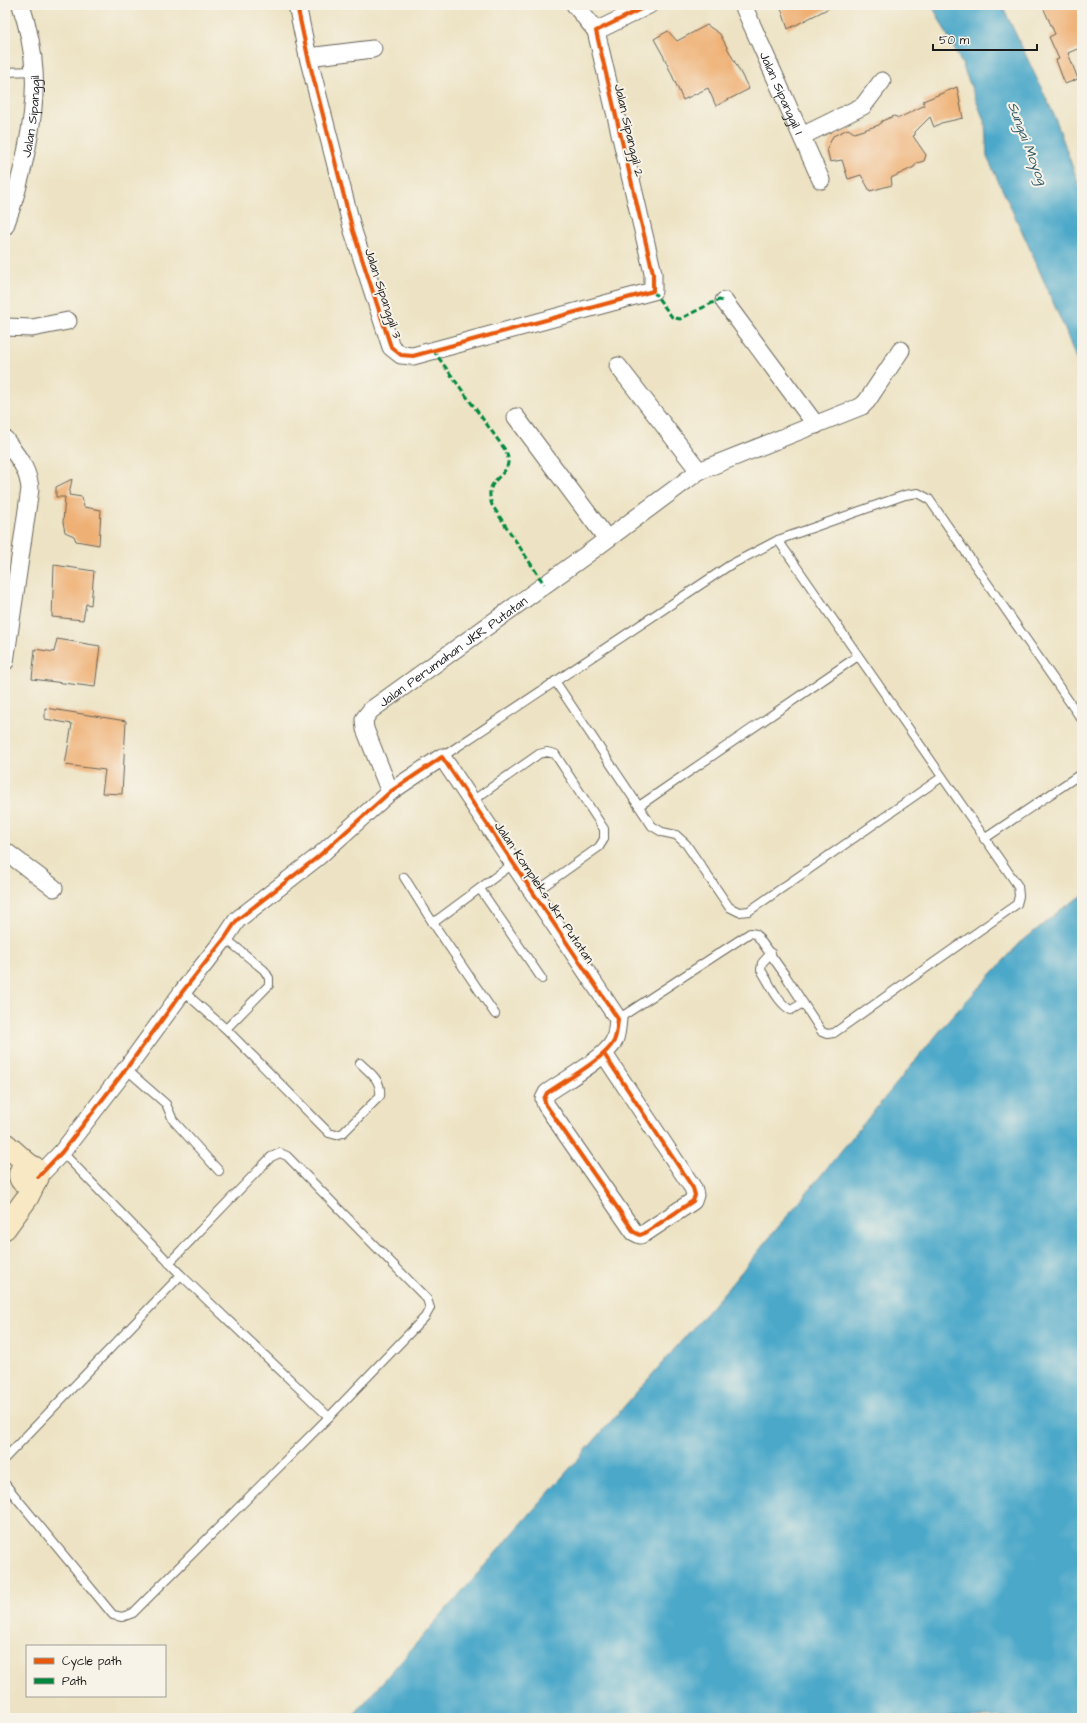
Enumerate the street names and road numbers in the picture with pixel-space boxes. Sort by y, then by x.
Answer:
street label: Jalan Sipanggil 1 [755,49,808,138]
street label: Jalan Sipanggil [17,75,45,159]
street label: Jalan Sipanggil 2 [609,82,649,179]
street label: Jalan Sipanggil 3 [359,246,406,341]
street label: Jalan Perumahan JKR Putatan [375,592,532,712]
street label: Jalan Kompleks Jkr Putatan [490,818,599,967]

